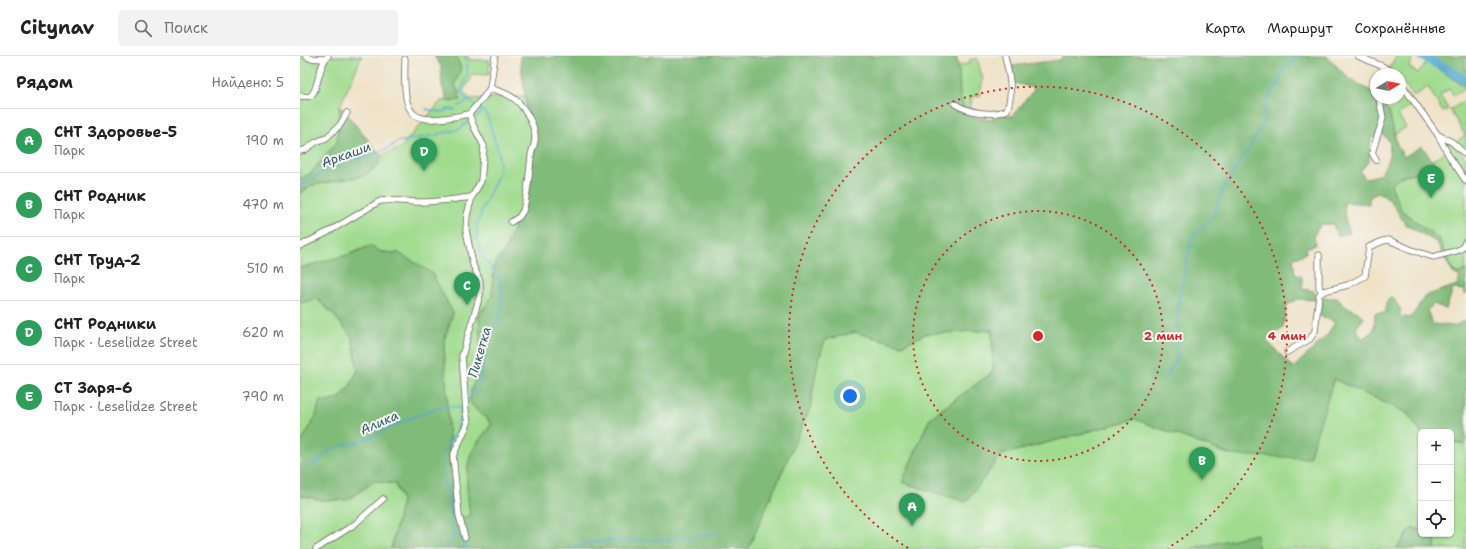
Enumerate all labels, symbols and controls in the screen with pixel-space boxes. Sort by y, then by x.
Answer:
search box [118,10,398,46]
text: Citynav [20,15,94,40]
icon: search [132,17,154,39]
text: Поиск [164,18,208,38]
text: Карта [1205,19,1245,37]
text: Маршрут [1267,19,1333,37]
text: Сохранённые [1355,19,1446,37]
north arrow [1370,68,1406,104]
text: Рядом [16,71,73,93]
text: Найдено: 5 [211,74,284,91]
text: СНТ Здоровье-5 [54,122,177,142]
text: A [24,132,34,149]
text: 190 m [245,132,284,149]
water label: Аркаши [319,138,373,171]
pin: D [411,138,437,171]
text: Парк [54,142,85,159]
pin: E [1418,165,1444,198]
text: СНТ Родник [54,186,146,206]
text: B [25,196,33,213]
text: 470 m [242,196,284,213]
text: Парк [54,206,85,223]
text: СНТ Труд-2 [54,250,141,270]
text: C [25,260,33,277]
text: 510 m [247,260,284,277]
text: Парк [54,270,85,287]
pin: C [454,272,480,305]
text: СНТ Родники [54,314,156,334]
text: D [24,324,34,341]
text: 620 m [242,324,284,341]
water label: Пикетка [464,325,495,380]
text: 2 мин [1144,328,1182,344]
text: 4 мин [1268,328,1306,344]
centre of rings [1031,329,1045,343]
text: Парк · Leselidze Street [54,334,198,351]
text: СТ Заря-6 [54,378,133,398]
your location [840,386,860,406]
text: E [25,388,33,405]
text: 790 m [242,388,284,405]
text: Парк · Leselidze Street [54,398,198,415]
water label: Алика [357,407,401,438]
map controls [1418,429,1454,537]
button: + [1418,429,1454,465]
pin: B [1189,447,1215,480]
button: − [1418,465,1454,501]
pin: A [899,493,925,526]
button: locate [1418,501,1454,537]

